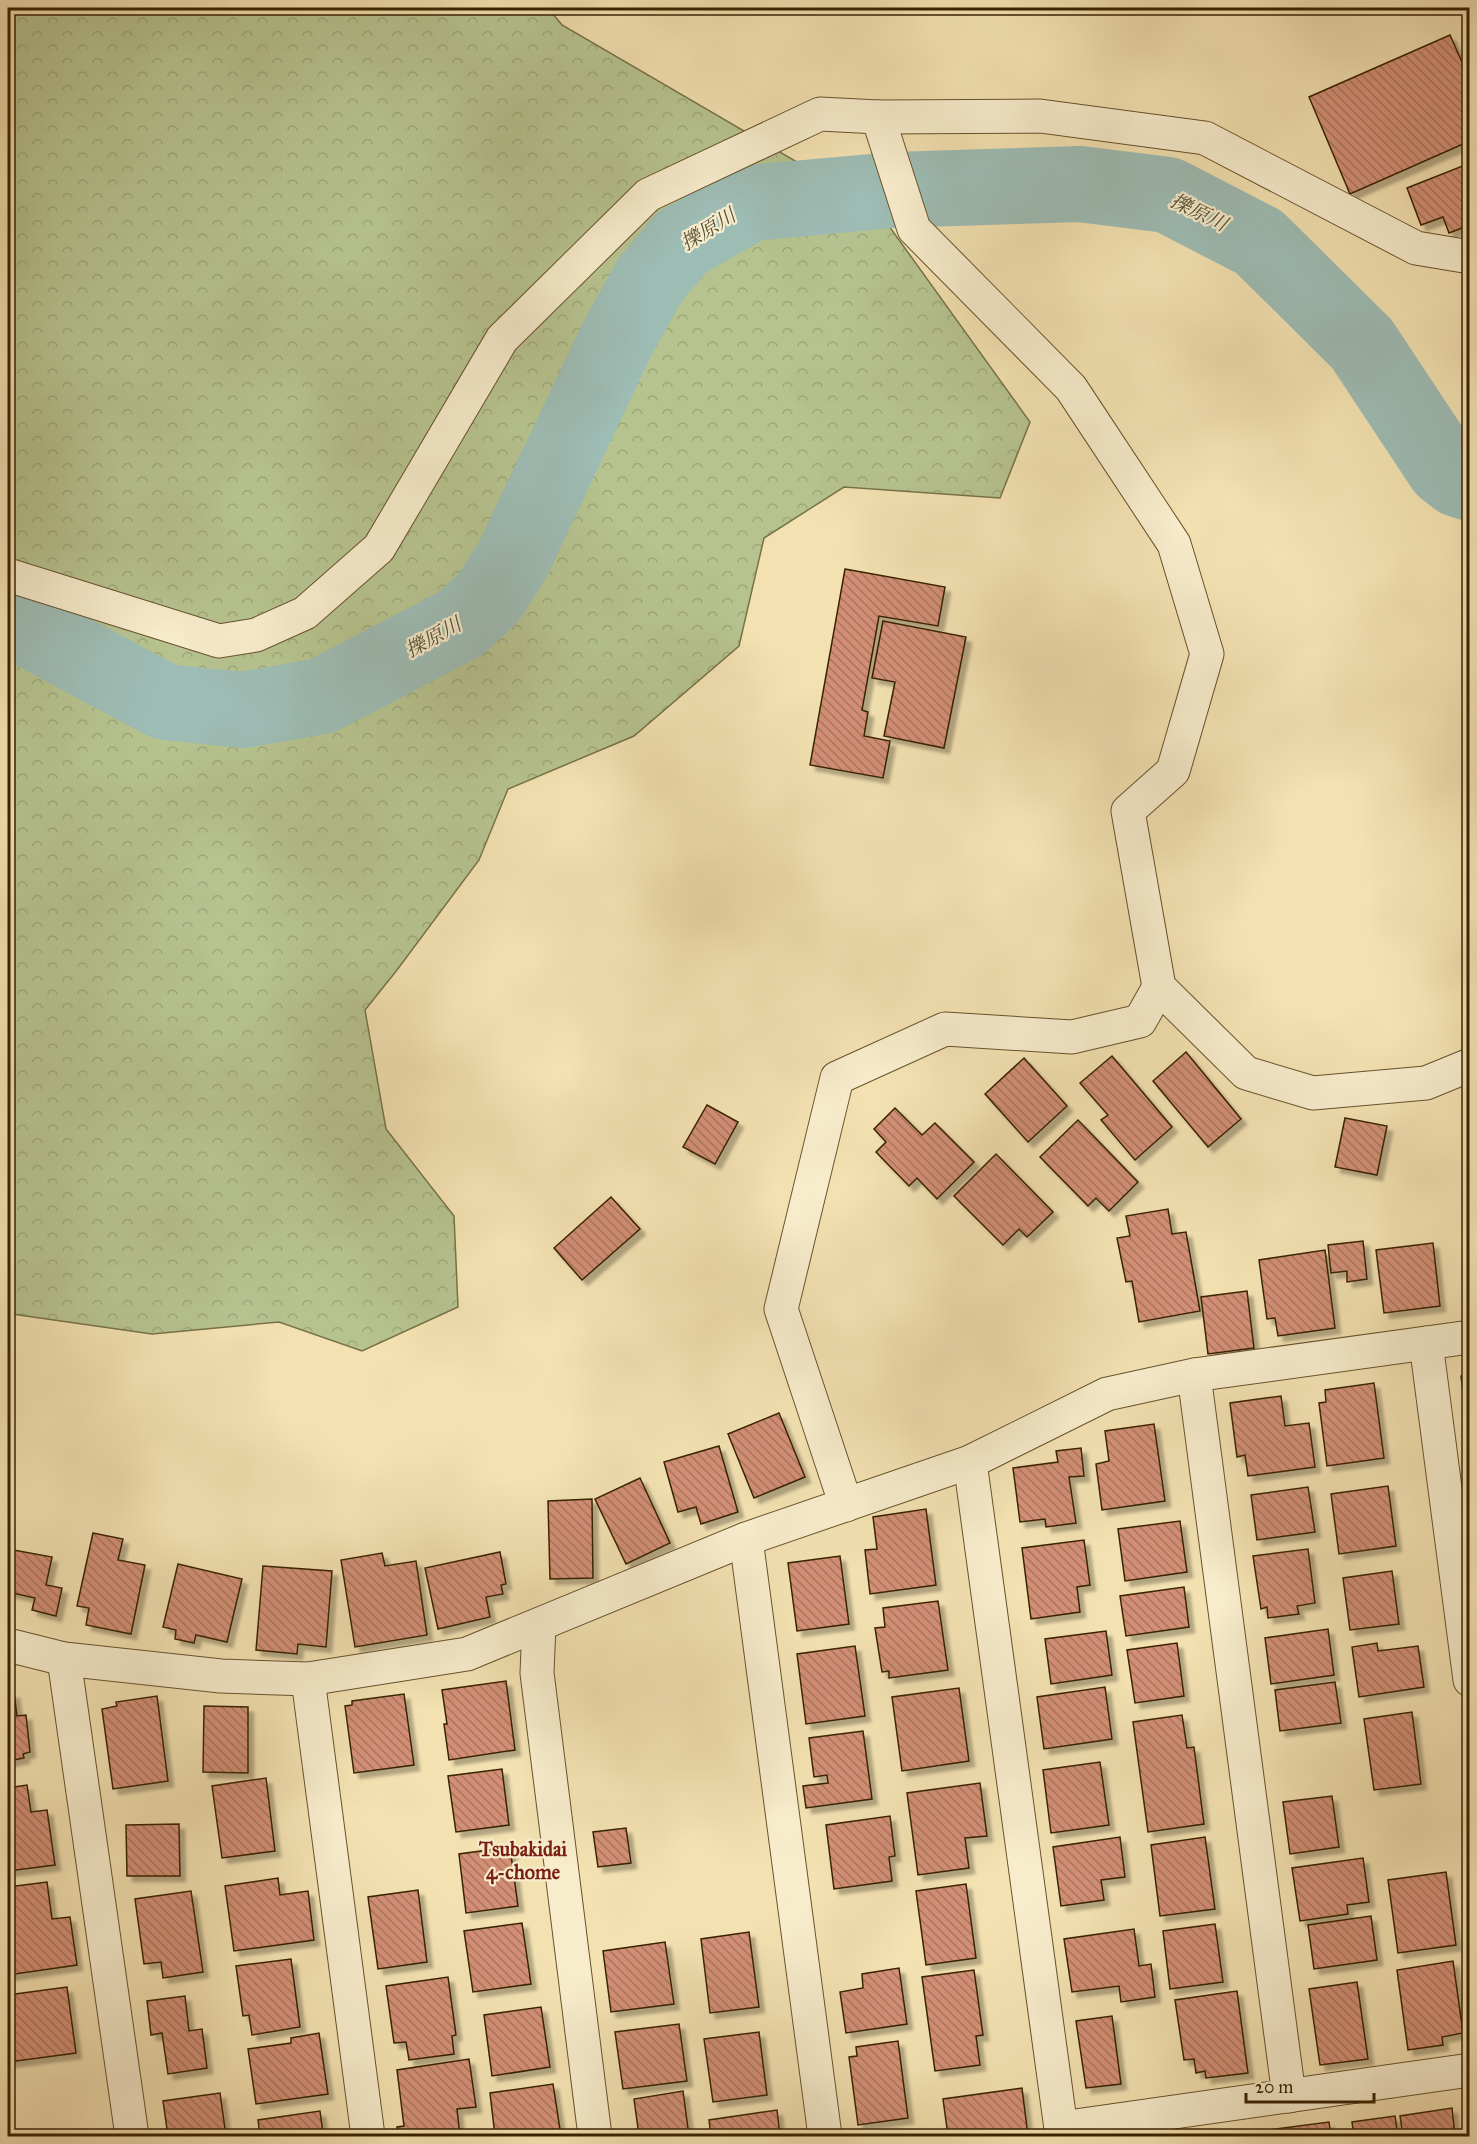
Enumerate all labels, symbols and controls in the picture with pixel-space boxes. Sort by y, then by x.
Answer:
water label: 擽原川 [1167,188,1233,237]
water label: 擽原川 [676,202,741,255]
water label: 擽原川 [401,611,467,662]
district label: Tsubakidai 4-chome [478,1837,567,1885]
scale bar [1246,2066,1374,2104]
text: 20 m [1255,2076,1293,2098]

